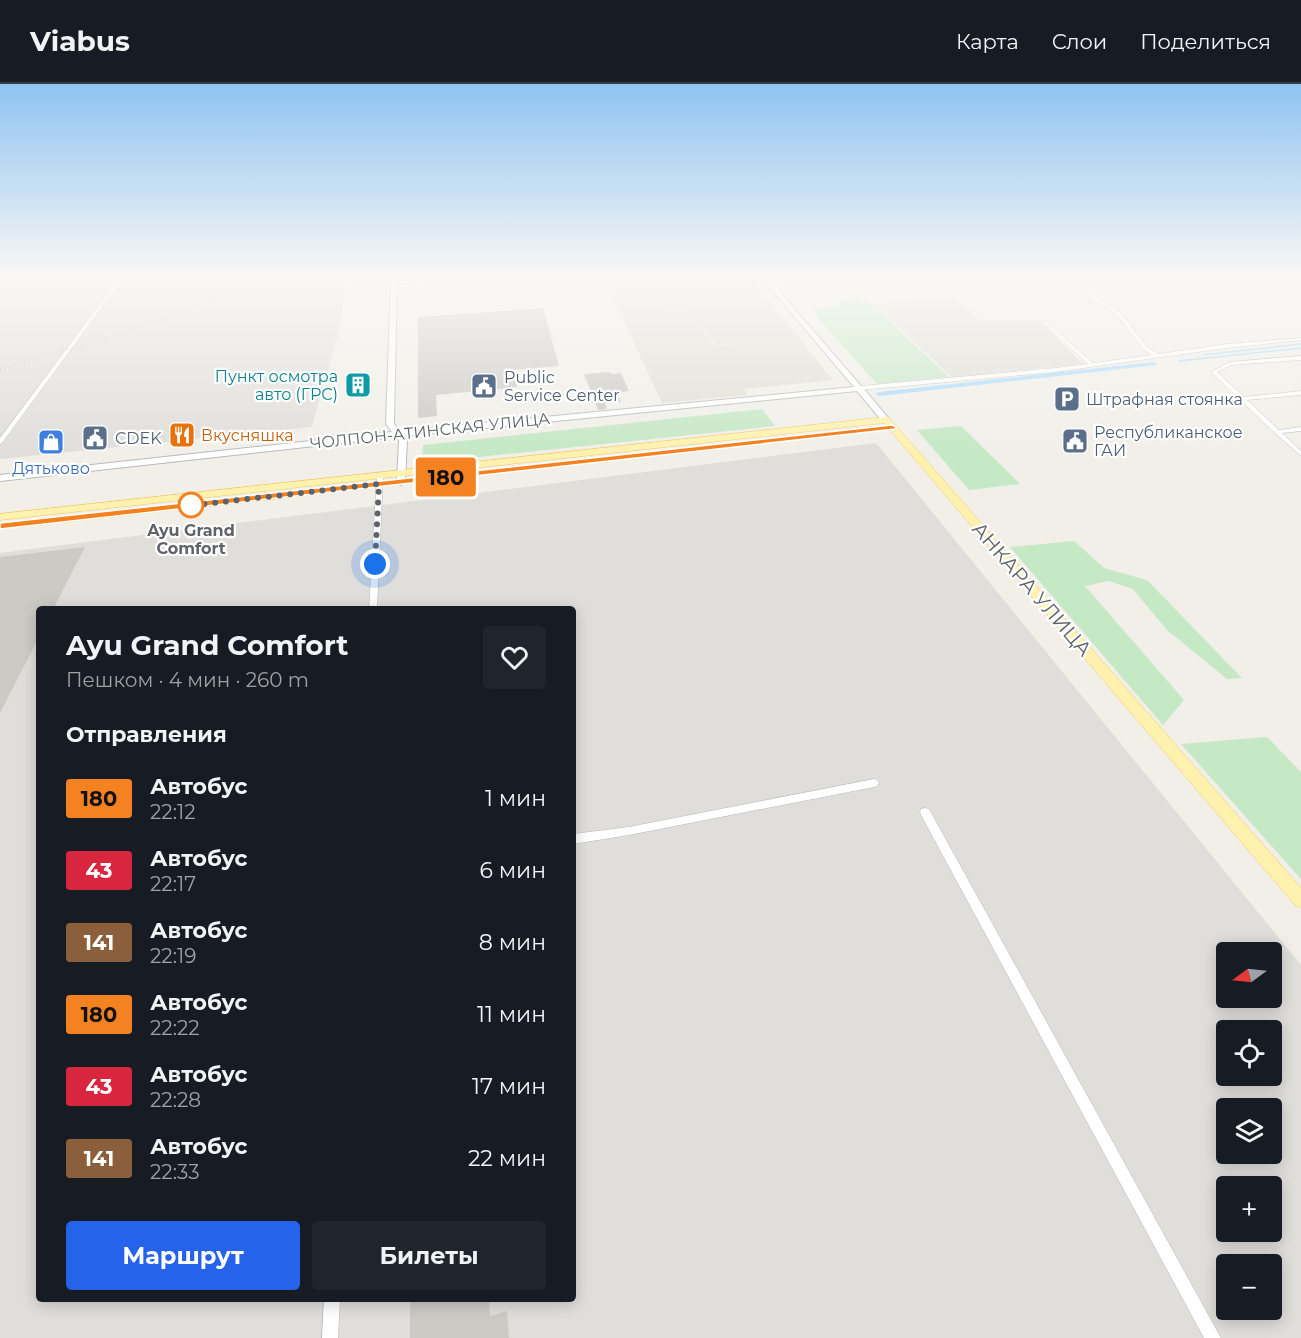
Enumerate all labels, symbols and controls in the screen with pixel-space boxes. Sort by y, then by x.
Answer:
text: Viabus [30,24,130,58]
text: Карта [956,29,1019,54]
text: Слои [1052,29,1107,54]
text: Поделиться [1140,29,1271,54]
place label: Пункт осмотра авто (ГРС) [215,367,338,404]
place label: Public Service Center [504,368,620,405]
building icon: Пункт осмотра авто (ГРС) [343,370,373,400]
public building icon: Public Service Center [469,371,499,401]
parking icon: Штрафная стоянка [1052,384,1082,414]
place label: Штрафная стоянка [1086,390,1243,409]
street label: ЧОЛПОН-АТИНСКАЯ УЛИЦА [309,409,551,453]
restaurant icon: Вкусняшка [167,420,197,450]
public building icon: CDEK [80,423,110,453]
place label: Республиканское ГАИ [1094,423,1243,460]
place label: Вкусняшка [201,426,293,445]
public building icon: Республиканское ГАИ [1060,426,1090,456]
shop icon: Дятьково [36,427,66,457]
place label: CDEK [115,429,162,448]
line badge: 180 [412,458,480,496]
place label: Дятьково [12,459,90,478]
text: 180 [428,465,464,490]
marker: Ayu Grand Comfort [178,492,204,518]
street label: АНКАРА УЛИЦА [967,517,1097,661]
place label: Ayu Grand Comfort [146,521,235,558]
your location [360,549,390,579]
button: heart [483,626,546,689]
text: Ayu Grand Comfort [66,628,348,662]
text: Пешком · 4 мин · 260 m [66,668,309,692]
text: Отправления [66,721,227,748]
text: Автобус [150,773,248,800]
text: 1 мин [485,785,546,812]
text: 180 [81,786,117,811]
text: 22:12 [150,800,196,824]
text: Автобус [150,845,248,872]
text: 6 мин [479,857,546,884]
text: 43 [86,858,112,883]
text: 22:17 [150,872,196,896]
text: Автобус [150,917,248,944]
text: 8 мин [479,929,546,956]
text: 141 [84,930,114,955]
north arrow [1216,942,1282,1008]
map controls [1216,942,1282,1320]
text: 22:19 [150,944,196,968]
text: Автобус [150,989,248,1016]
text: 11 мин [477,1001,546,1028]
text: 180 [81,1002,117,1027]
text: 22:22 [150,1016,200,1040]
button: locate [1216,1020,1282,1086]
text: Автобус [150,1061,248,1088]
text: 17 мин [472,1073,546,1100]
text: 43 [86,1074,112,1099]
text: 22:28 [150,1088,201,1112]
button: layers [1216,1098,1282,1164]
text: Автобус [150,1133,248,1160]
text: 22 мин [468,1145,546,1172]
text: 141 [84,1146,114,1171]
text: 22:33 [150,1160,199,1184]
button: + [1216,1176,1282,1242]
button: Маршрут [66,1221,300,1290]
button: Билеты [312,1221,546,1290]
button: − [1216,1254,1282,1320]

